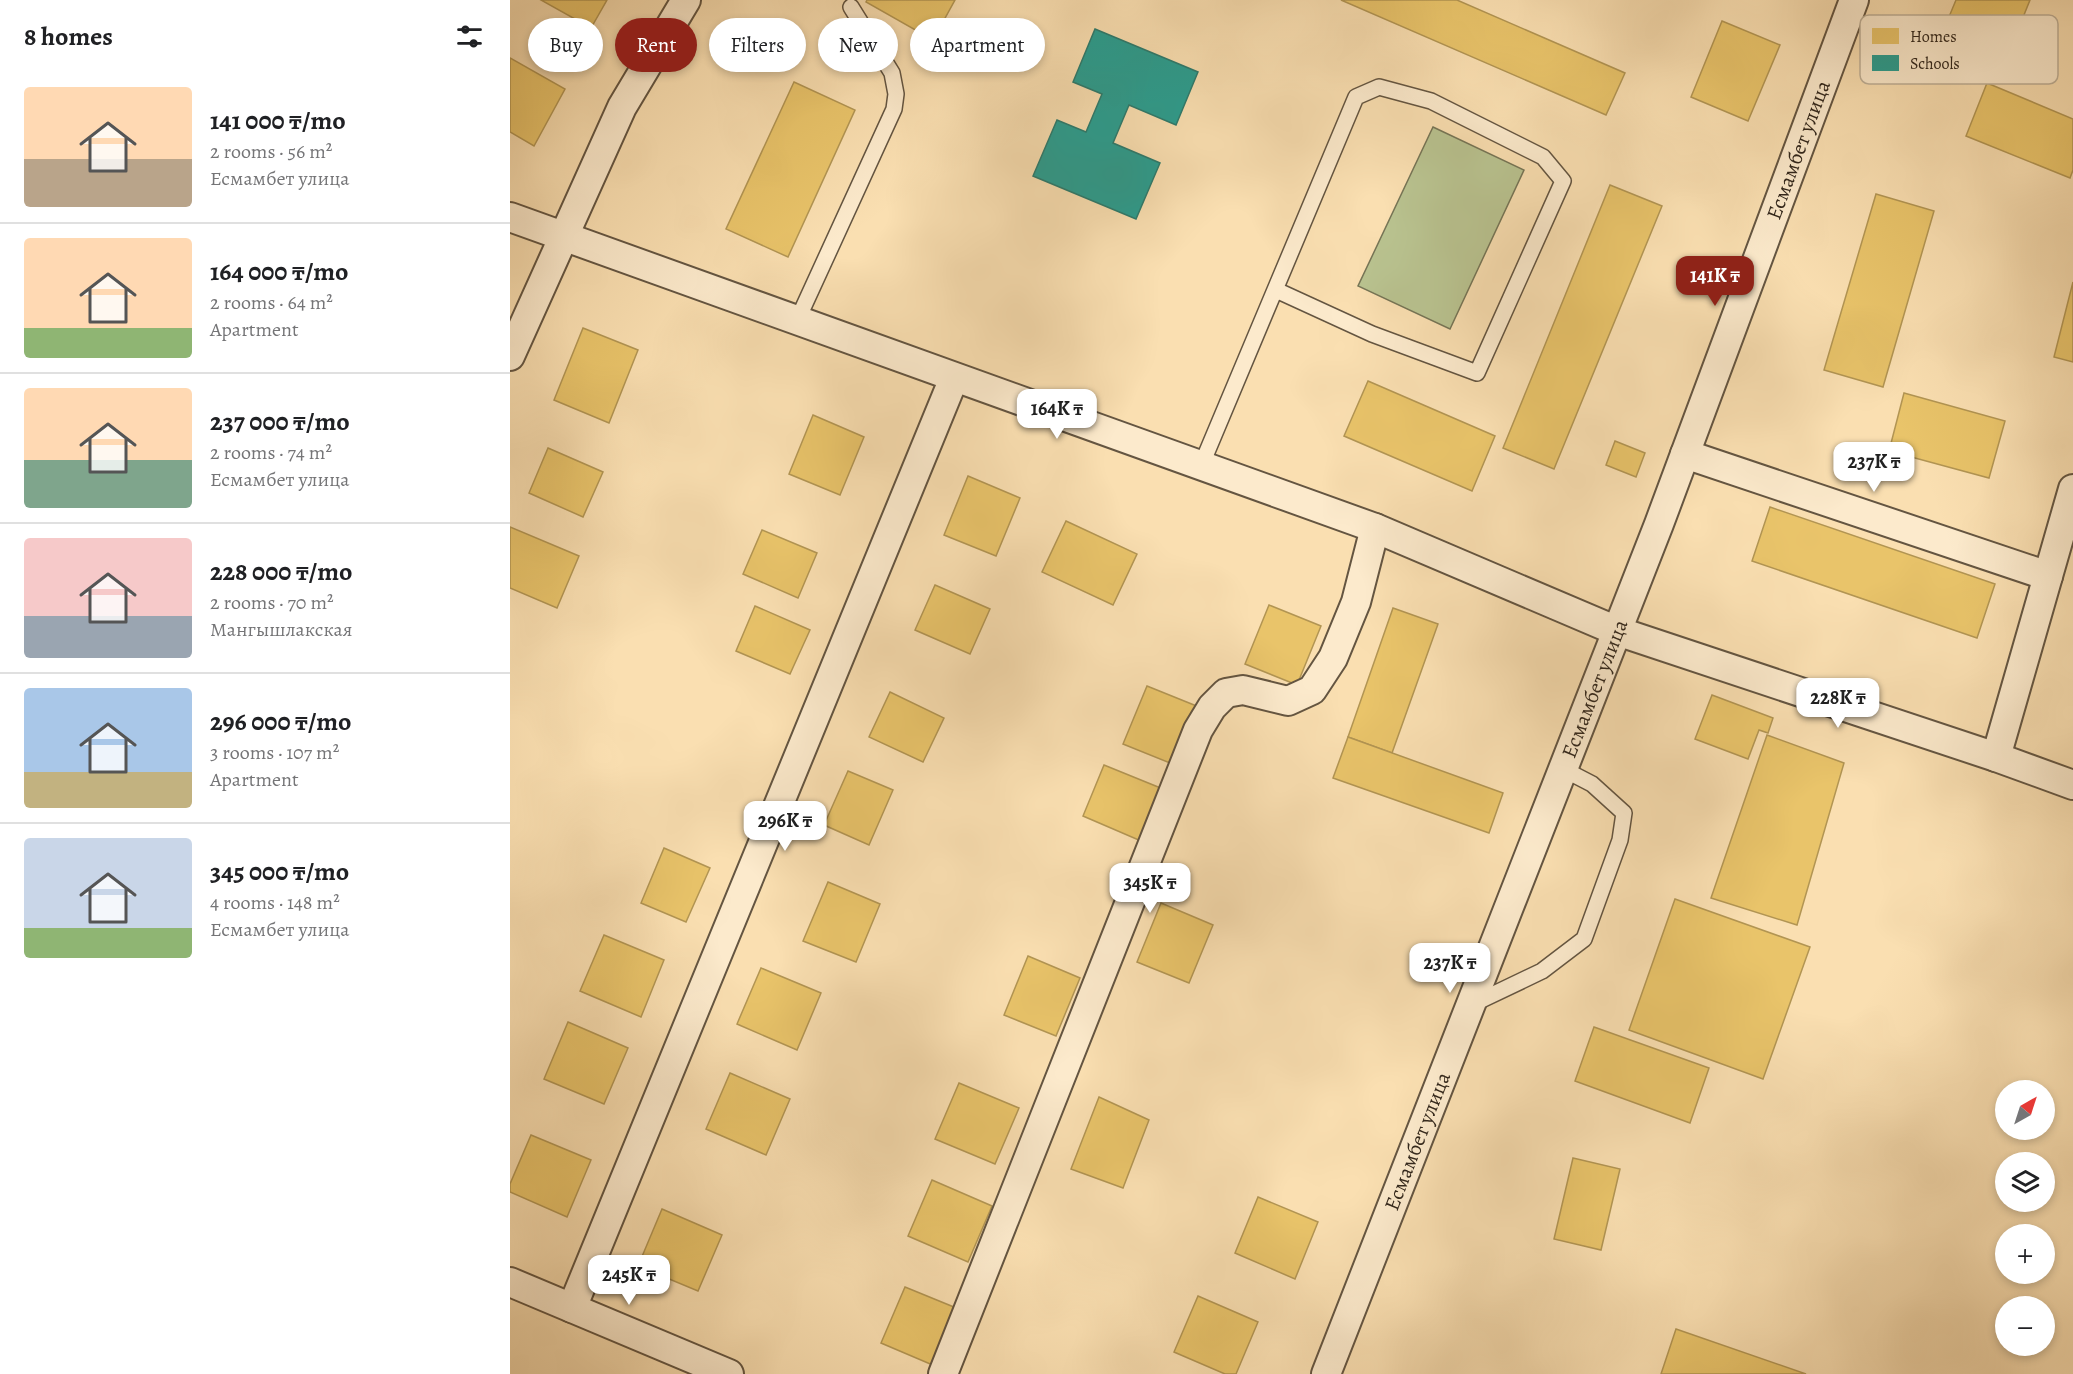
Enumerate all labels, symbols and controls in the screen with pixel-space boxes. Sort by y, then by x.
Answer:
legend [1860,15,2058,84]
chip: Buy [528,18,603,72]
chip: Rent [615,18,697,72]
chip: Filters [709,18,806,72]
chip: New [818,18,898,72]
chip: Apartment [910,18,1045,72]
text: 8 homes [24,19,113,54]
icon: filters [453,20,486,53]
text: Homes [1910,26,1957,48]
text: Schools [1910,53,1960,75]
street label: Есмамбет улица [1760,76,1837,224]
text: 141 000 ₸/mo [210,103,346,138]
icon: home [72,111,144,183]
text: 2 rooms · 56 m² [210,138,332,165]
text: Есмамбет улица [210,165,350,192]
text: 164 000 ₸/mo [210,254,348,289]
pin: 141K ₸ [1666,256,1764,307]
icon: home [72,262,144,334]
text: 141K ₸ [1690,262,1740,289]
text: 2 rooms · 64 m² [210,289,333,316]
text: Apartment [210,316,299,343]
pin: 164K ₸ [1008,389,1106,440]
text: 164K ₸ [1031,395,1083,422]
text: 237 000 ₸/mo [210,404,350,439]
icon: home [72,412,144,484]
text: 2 rooms · 74 m² [210,439,332,466]
pin: 237K ₸ [1825,442,1923,493]
text: 237K ₸ [1847,448,1901,475]
text: Есмамбет улица [210,466,350,493]
text: 228 000 ₸/mo [210,554,352,589]
icon: home [72,562,144,634]
text: 2 rooms · 70 m² [210,589,334,616]
street label: Есмамбет улица [1555,615,1634,762]
text: Мангышлакская [210,616,352,643]
pin: 228K ₸ [1789,678,1887,729]
text: 228K ₸ [1810,684,1866,711]
text: 296 000 ₸/mo [210,704,352,739]
icon: home [72,712,144,784]
text: 3 rooms · 107 m² [210,739,339,766]
text: Apartment [210,766,299,793]
pin: 296K ₸ [736,801,834,852]
text: 296K ₸ [758,807,812,834]
text: 345 000 ₸/mo [210,854,349,889]
icon: home [72,862,144,934]
pin: 345K ₸ [1101,863,1199,914]
text: 345K ₸ [1124,869,1176,896]
text: 4 rooms · 148 m² [210,889,340,916]
text: Есмамбет улица [210,916,350,943]
pin: 237K ₸ [1401,943,1499,994]
text: 237K ₸ [1423,949,1477,976]
street label: Есмамбет улица [1377,1068,1457,1215]
north arrow [1995,1080,2055,1140]
map controls [1995,1080,2055,1356]
button: layers [1995,1152,2055,1212]
button: + [1995,1224,2055,1284]
pin: 245K ₸ [580,1255,678,1306]
text: 245K ₸ [602,1261,656,1288]
button: − [1995,1296,2055,1356]

